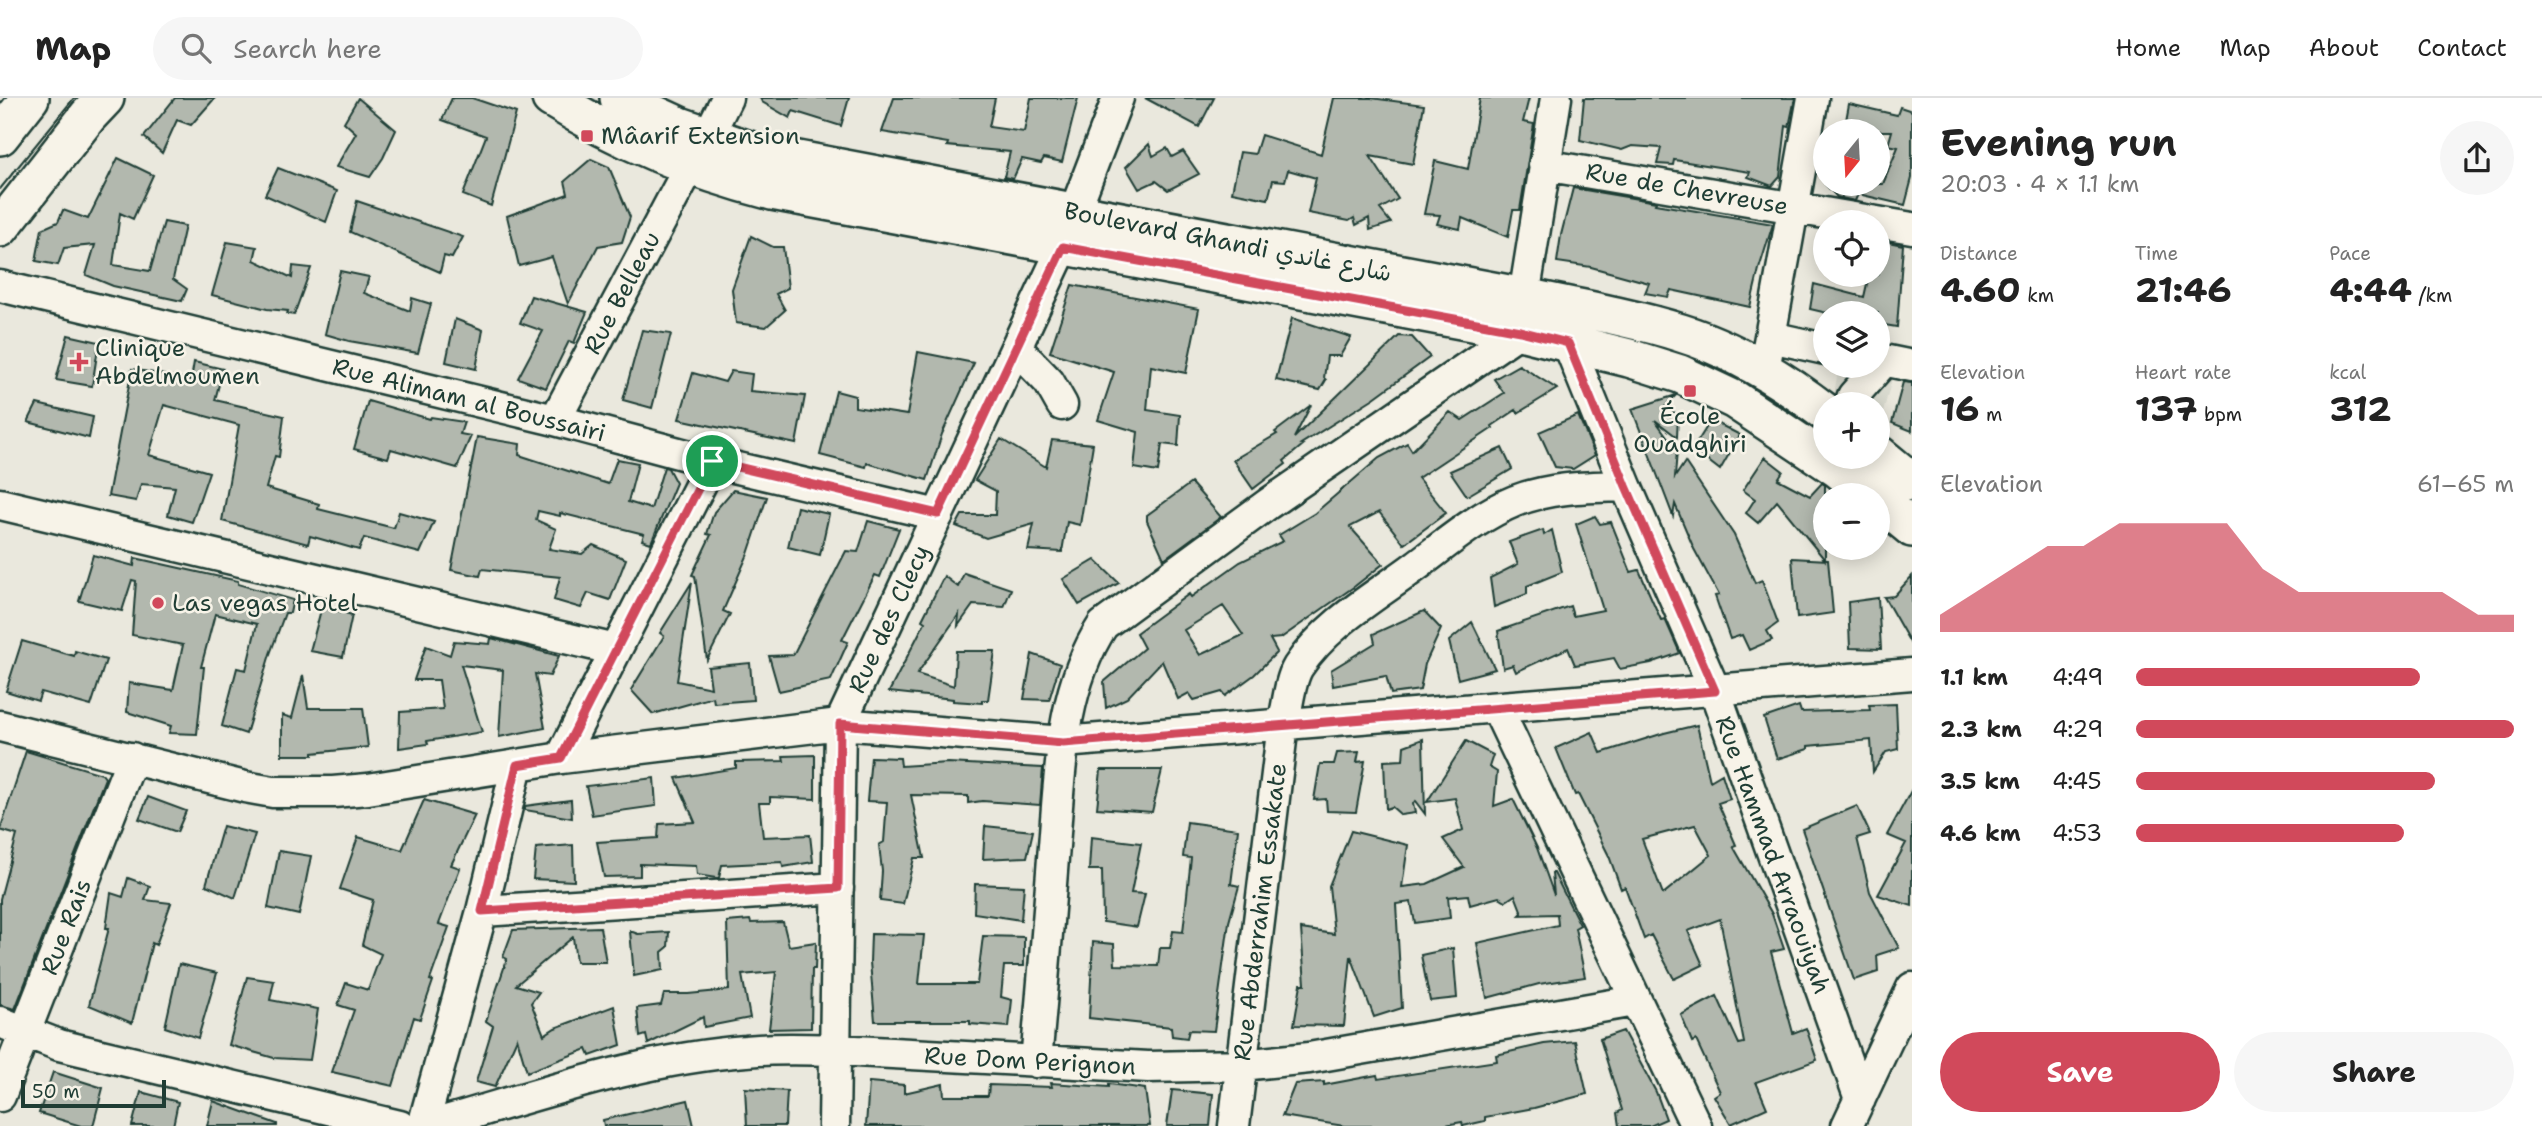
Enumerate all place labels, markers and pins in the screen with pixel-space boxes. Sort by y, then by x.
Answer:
place label: Mâarif Extension [601,120,800,152]
marker: Mâarif Extension [579,128,595,144]
place label: Clinique Abdelmoumen [95,332,260,392]
marker: Clinique Abdelmoumen [69,352,89,372]
marker: École Ouadghiri [1682,383,1698,399]
place label: École Ouadghiri [1633,400,1747,460]
pin [682,431,742,491]
place label: Las vegas Hotel [172,587,358,619]
marker: Las vegas Hotel [150,595,166,611]

